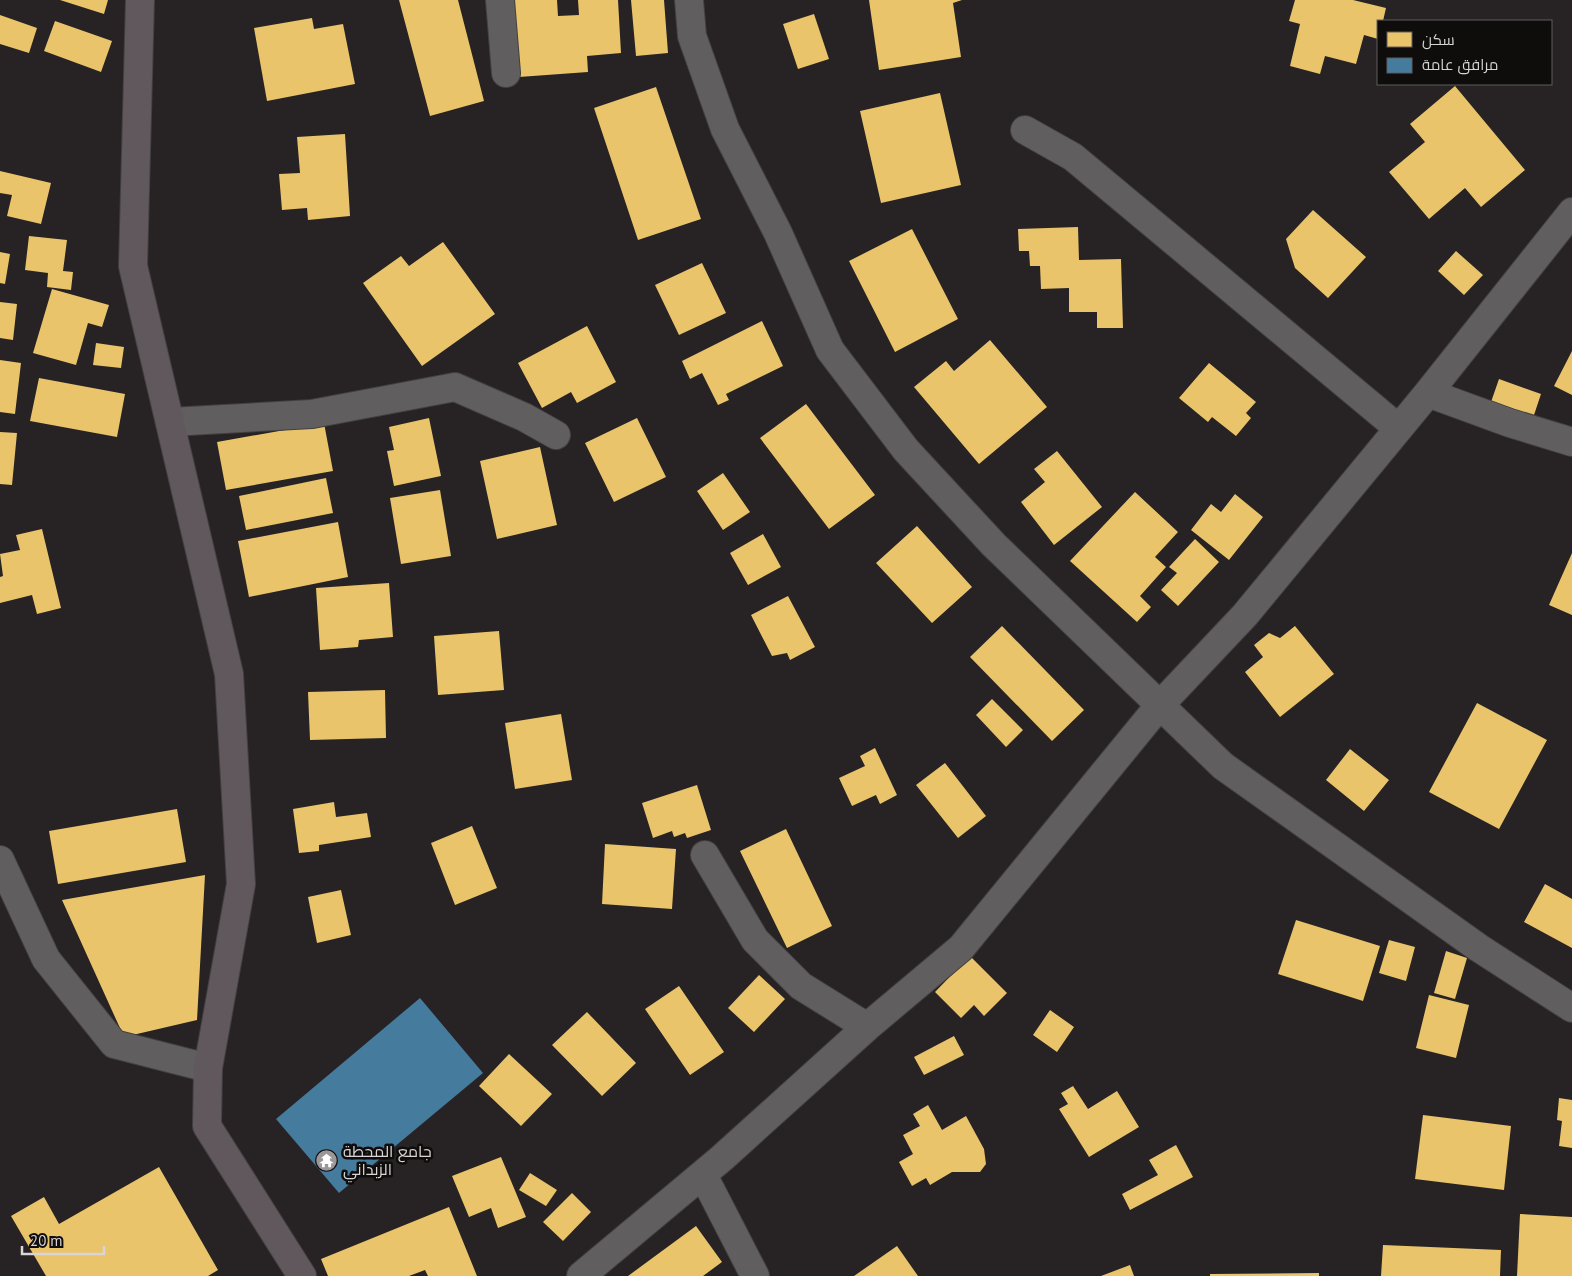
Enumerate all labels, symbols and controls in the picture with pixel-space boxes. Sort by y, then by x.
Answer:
legend [1377,20,1552,85]
text: سكن [1422,30,1455,50]
text: مرافق عامة [1422,55,1498,75]
place label: جامع المحطة الزبداني [343,1141,432,1183]
temple icon: جامع المحطة الزبداني [315,1148,339,1172]
scale bar [22,1224,105,1256]
text: 20 m [30,1231,63,1250]

